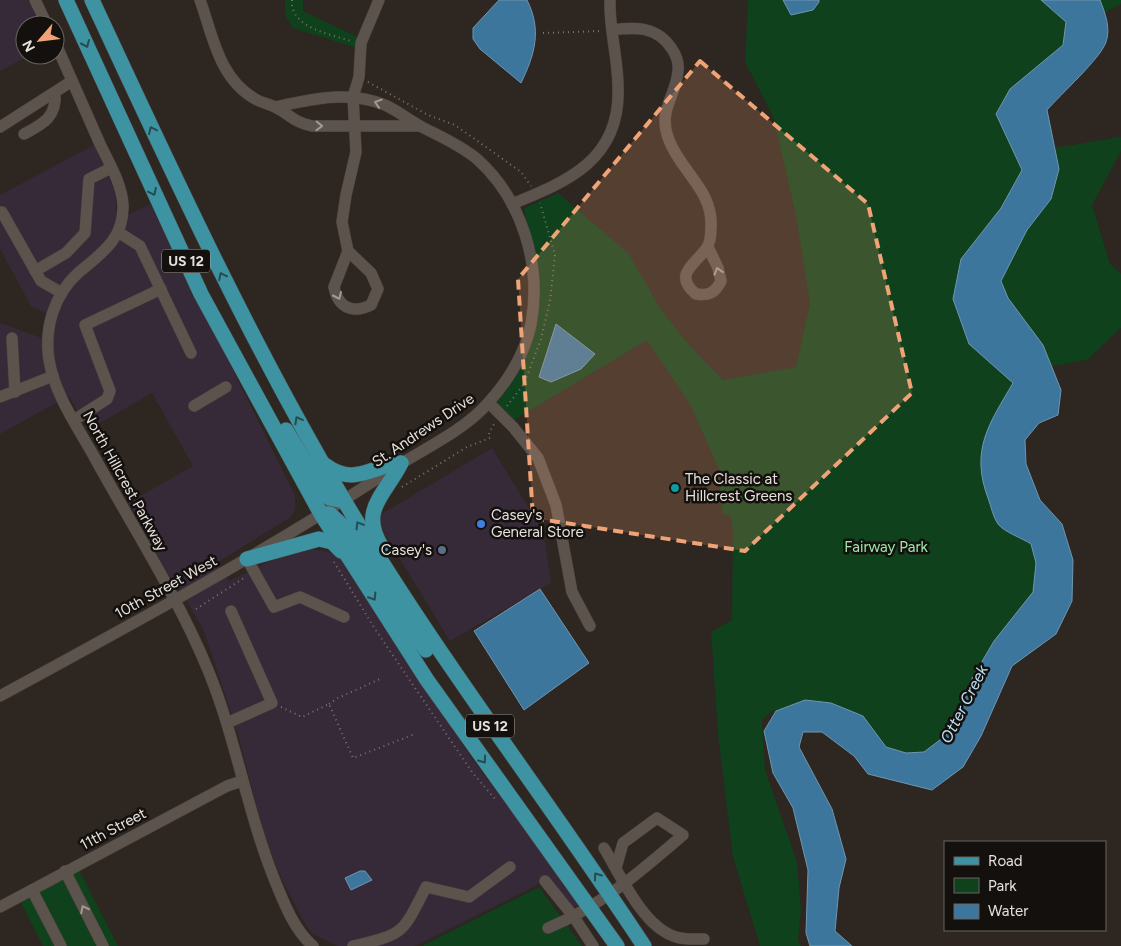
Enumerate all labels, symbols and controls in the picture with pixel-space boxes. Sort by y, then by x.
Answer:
north arrow [15,15,65,65]
text: N [19,37,39,55]
one-way arrow [80,39,91,48]
one-way arrow [375,99,383,109]
one-way arrow [315,120,323,131]
one-way arrow [148,126,159,135]
one-way arrow [147,187,158,196]
road number: US 12 [162,250,210,272]
one-way arrow [714,268,724,276]
one-way arrow [218,272,228,281]
one-way arrow [331,291,342,300]
street label: St. Andrews Drive [369,389,477,471]
street label: North Hillcrest Parkway [79,408,171,554]
one-way arrow [294,416,304,425]
place label: The Classic at Hillcrest Greens [685,470,792,505]
marker: The Classic at Hillcrest Greens [669,482,681,494]
place label: Casey's General Store [491,506,584,541]
marker: Casey's General Store [475,518,487,530]
one-way arrow [355,521,365,530]
park label: Fairway Park [844,538,928,556]
place label: Casey's [381,541,432,559]
marker: Casey's [436,544,448,556]
street label: 10th Street West [112,551,220,622]
one-way arrow [366,591,376,600]
water label: Otter Creek [936,661,992,746]
road number: US 12 [466,714,514,738]
one-way arrow [477,755,486,764]
street label: 11th Street [77,804,149,854]
legend [944,841,1106,931]
text: Road [988,852,1023,870]
one-way arrow [594,873,603,882]
text: Park [988,877,1017,895]
text: Water [988,902,1028,920]
one-way arrow [80,905,90,914]

